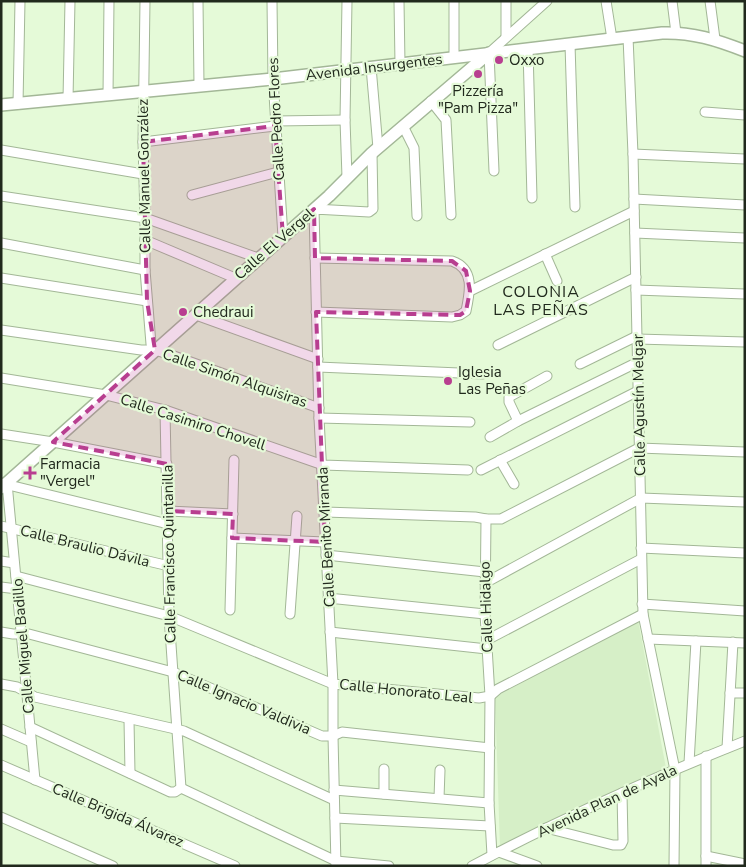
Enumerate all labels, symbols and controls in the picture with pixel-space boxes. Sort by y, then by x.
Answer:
street label: Avenida Insurgentes [304,49,444,85]
place label: Oxxo [509,50,544,70]
marker: Oxxo [493,54,505,66]
street label: Calle Pedro Flores [263,57,289,181]
marker: Pizzería "Pam Pizza" [472,68,484,80]
place label: Pizzería "Pam Pizza" [438,81,518,118]
street label: Calle Manuel González [133,99,155,253]
street label: Calle El Vergel [230,203,318,284]
district label: COLONIA LAS PEÑAS [493,281,589,321]
place label: Chedraui [193,302,253,322]
marker: Chedraui [177,306,189,318]
street label: Calle Agustín Melgar [628,333,650,476]
street label: Calle Simón Alquisiras [160,344,310,412]
place label: Iglesia Las Peñas [458,362,526,399]
marker: Iglesia Las Peñas [442,375,454,387]
street label: Calle Casimiro Chovell [118,389,269,455]
place label: Farmacia "Vergel" [40,454,100,491]
street label: Calle Francisco Quintanilla [157,464,181,644]
street label: Calle Benito Miranda [312,466,340,608]
marker: Farmacia "Vergel" [24,467,36,479]
street label: Calle Braulio Dávila [18,520,152,572]
street label: Calle Hidalgo [474,561,498,653]
street label: Calle Miguel Badillo [7,578,39,714]
street label: Calle Ignacio Valdivia [174,665,314,739]
street label: Calle Honorato Leal [338,674,474,708]
street label: Avenida Plan de Ayala [534,760,680,842]
street label: Calle Brigida Álvarez [49,778,187,852]

